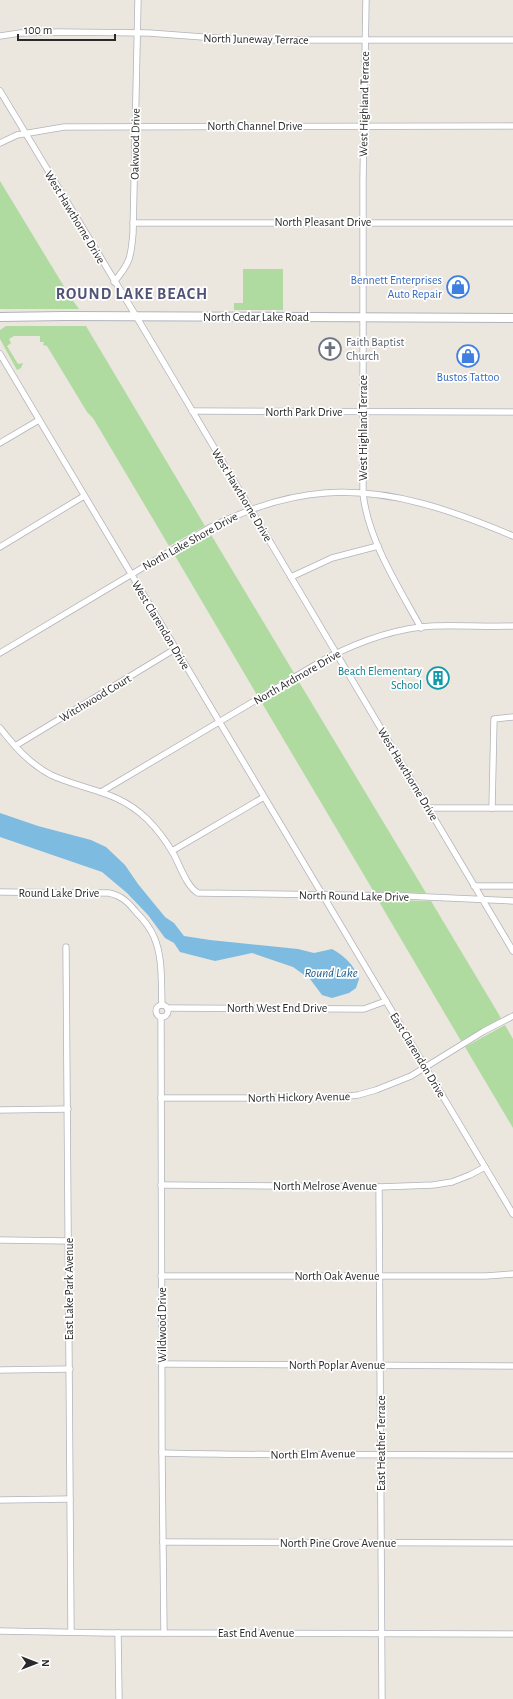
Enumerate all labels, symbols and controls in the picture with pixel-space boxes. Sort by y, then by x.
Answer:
scale bar [18,16,115,42]
text: 100 m [24,24,52,36]
street label: North Juneway Terrace [203,32,309,47]
street label: West Highland Terrace [357,51,371,157]
street label: Oakwood Drive [128,108,142,180]
street label: North Channel Drive [207,120,303,132]
street label: West Hawthorne Drive [43,169,107,265]
street label: North Pleasant Drive [275,216,371,228]
place label: Bennett Enterprises Auto Repair [351,274,442,300]
shop icon: Bennett Enterprises Auto Repair [445,274,471,300]
district label: ROUND LAKE BEACH [56,286,208,302]
street label: North Cedar Lake Road [203,311,309,323]
church icon: Faith Baptist Church [317,336,343,362]
place label: Faith Baptist Church [346,336,405,362]
shop icon: Bustos Tattoo [455,343,481,369]
place label: Bustos Tattoo [437,371,500,383]
street label: West Highland Terrace [357,375,369,481]
street label: North Park Drive [265,406,343,418]
street label: West Hawthorne Drive [210,447,274,543]
street label: North Lake Shore Drive [140,510,240,572]
street label: West Clarendon Drive [130,578,192,672]
street label: North Ardmore Drive [251,647,343,707]
place label: Beach Elementary School [338,665,422,691]
building icon: Beach Elementary School [425,665,451,691]
street label: Witchwood Court [57,672,133,724]
street label: West Hawthorne Drive [376,726,440,822]
street label: Round Lake Drive [19,887,99,899]
street label: North Round Lake Drive [299,889,409,903]
water label: Round Lake [304,967,358,980]
street label: North West End Drive [227,1002,327,1014]
street label: East Clarendon Drive [388,1010,448,1100]
street label: North Hickory Avenue [248,1090,350,1105]
street label: North Melrose Avenue [273,1180,377,1192]
street label: East Lake Park Avenue [63,1238,75,1340]
street label: North Oak Avenue [294,1270,380,1282]
street label: Wildwood Drive [156,1287,168,1363]
street label: North Poplar Avenue [289,1359,385,1371]
street label: East Heather Terrace [375,1395,387,1491]
street label: North Elm Avenue [270,1447,356,1461]
street label: North Pine Grove Avenue [280,1537,396,1549]
street label: East End Avenue [218,1627,294,1639]
north arrow [16,1643,56,1683]
text: N [40,1659,51,1667]

